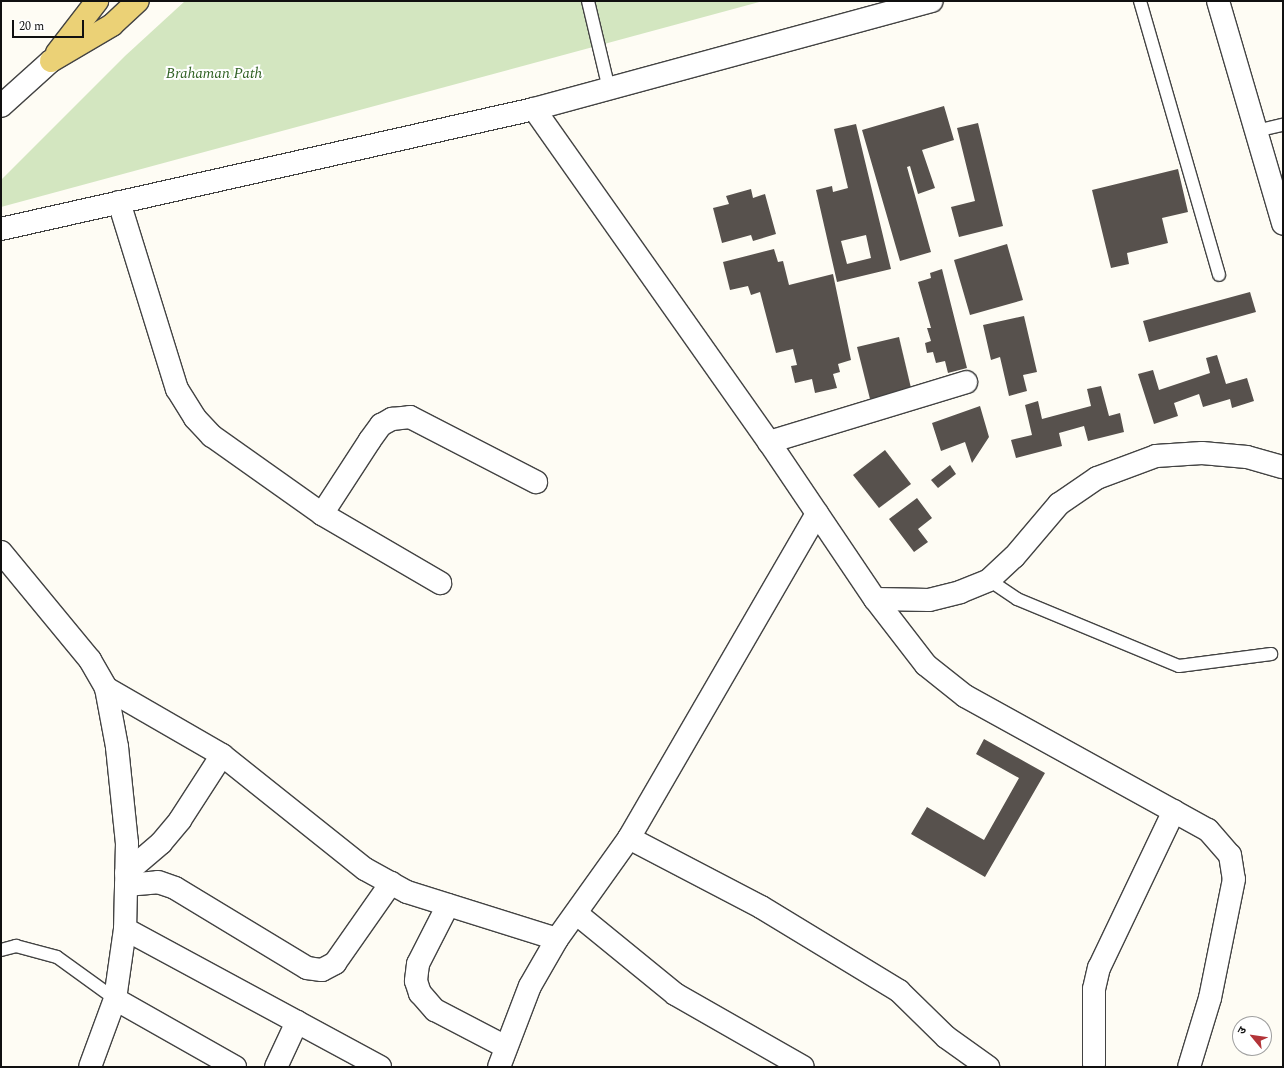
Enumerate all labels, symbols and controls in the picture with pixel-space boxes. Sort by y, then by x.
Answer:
scale bar [14,12,86,38]
text: 20 m [19,17,44,36]
park label: Brahaman Path [166,65,262,83]
north arrow [1232,1016,1272,1056]
text: उ [1233,1023,1251,1037]

